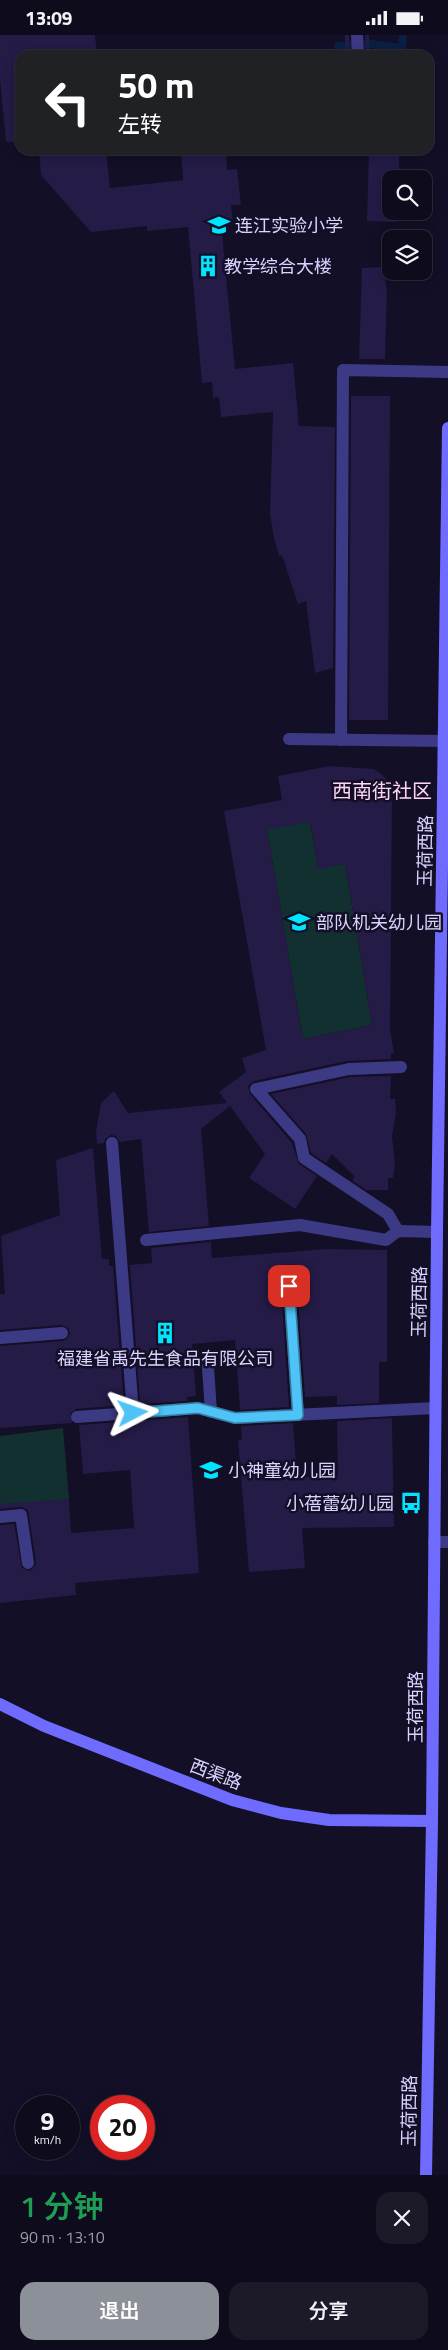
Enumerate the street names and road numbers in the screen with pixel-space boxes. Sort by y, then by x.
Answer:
street label: 玉荷西路 [411,815,439,887]
street label: 玉荷西路 [405,1266,433,1338]
street label: 玉荷西路 [402,1671,429,1743]
street label: 西渠路 [186,1752,246,1796]
street label: 玉荷西路 [395,2075,423,2147]

